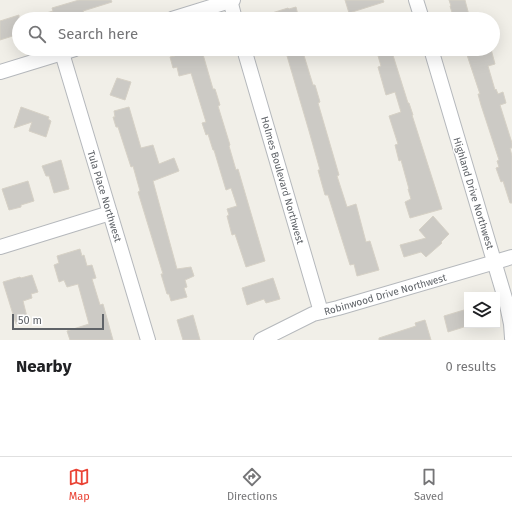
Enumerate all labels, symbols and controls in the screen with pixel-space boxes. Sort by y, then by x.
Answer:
search box [12,12,500,56]
icon: search [26,23,48,45]
text: Search here [58,25,138,43]
street label: Holmes Boulevard Northwest [258,115,306,246]
street label: Highland Drive Northwest [450,136,496,251]
street label: Tula Place Northwest [84,149,124,244]
street label: Robinwood Drive Northwest [323,272,448,318]
map controls [464,292,500,328]
button: layers [464,292,500,328]
scale bar [12,312,104,331]
text: 50 m [18,314,42,327]
text: Nearby [16,356,71,377]
text: 0 results [445,359,496,374]
tab: Map [68,466,90,503]
tab: Directions [227,466,277,503]
tab: Saved [414,466,444,503]

